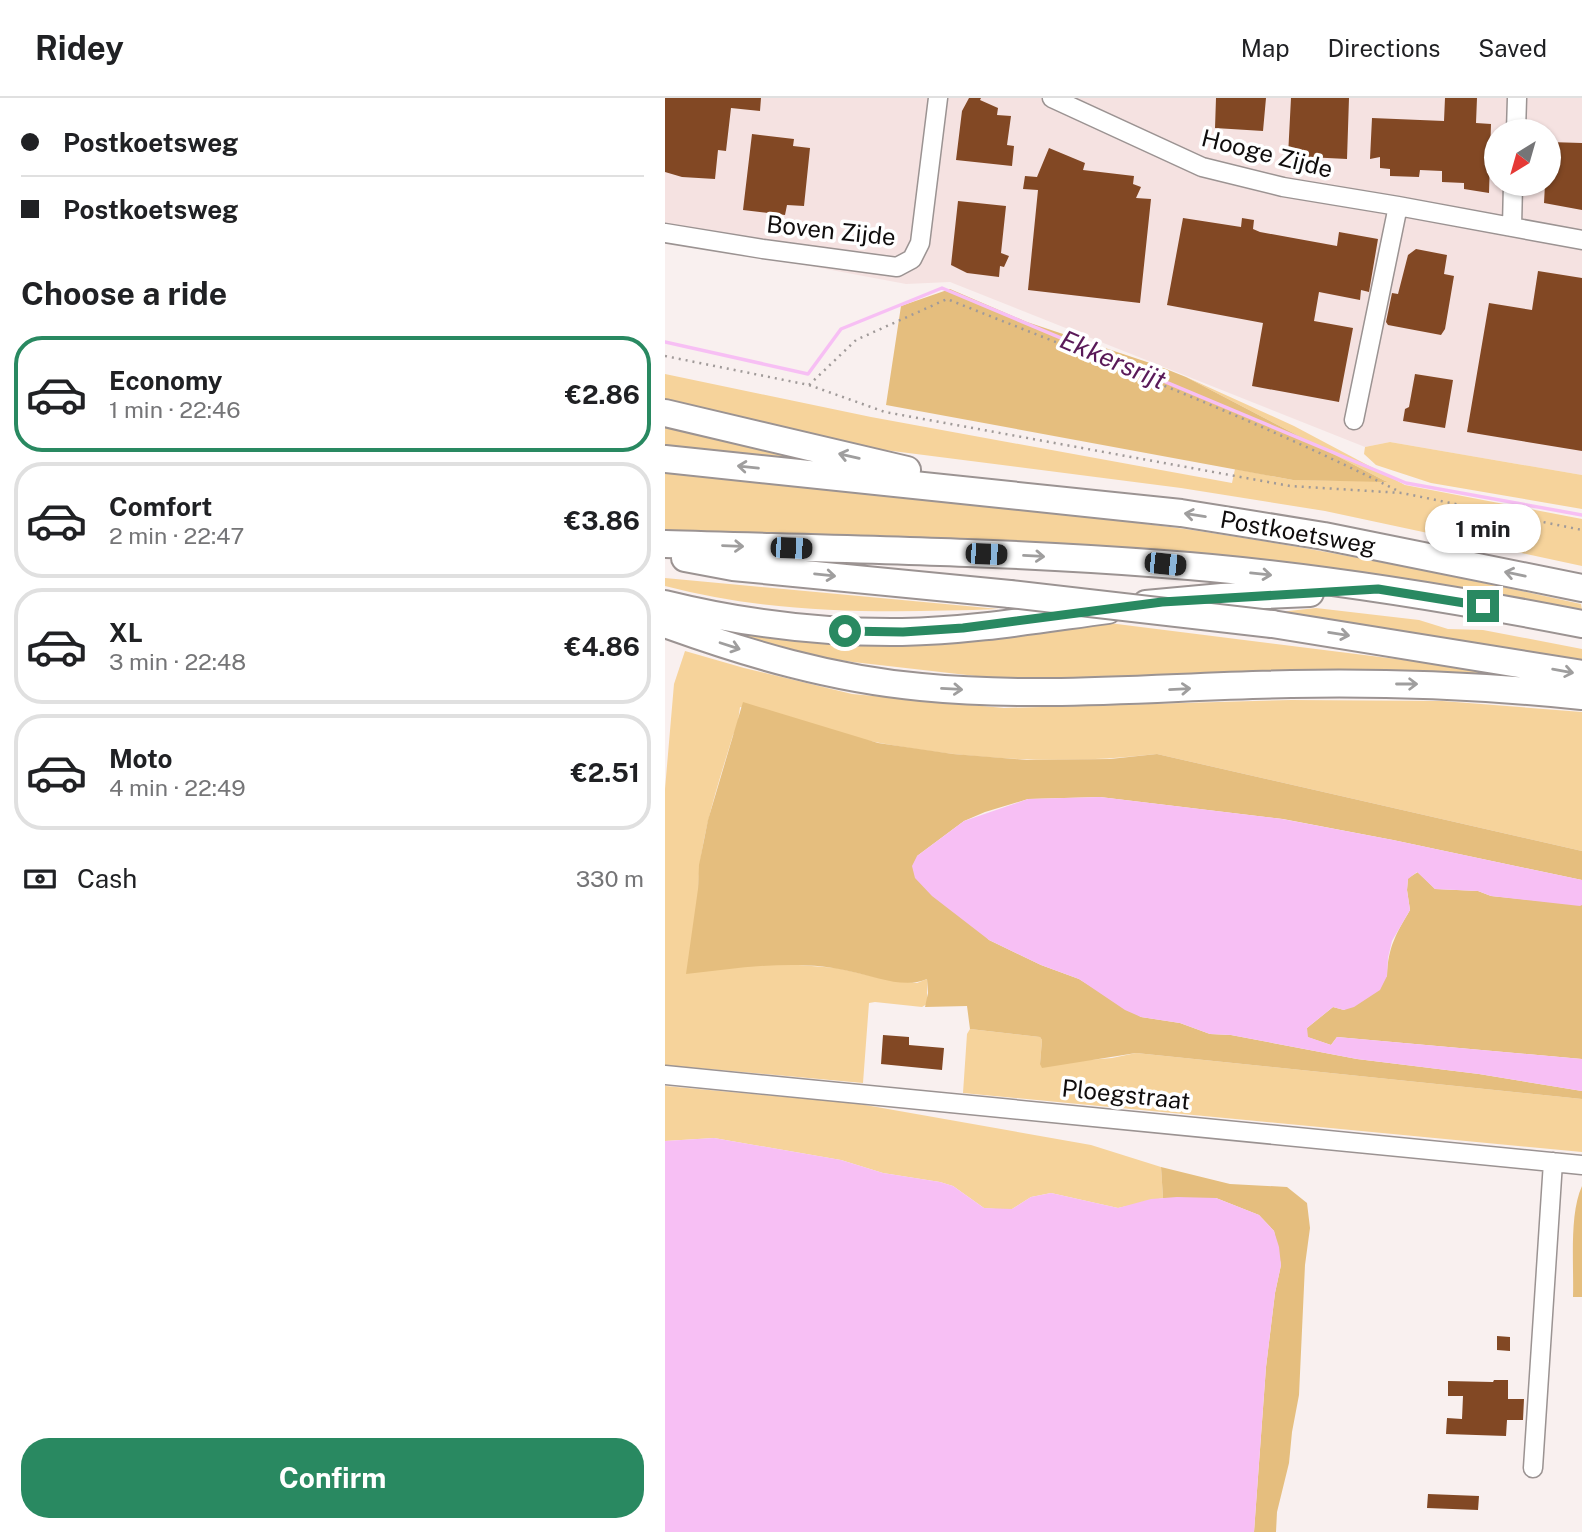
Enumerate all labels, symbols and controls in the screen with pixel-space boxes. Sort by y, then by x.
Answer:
text: Ridey [35,29,124,67]
text: Map [1241,34,1290,62]
text: Directions [1328,34,1440,62]
text: Saved [1478,34,1547,62]
north arrow [1484,119,1561,196]
map controls [1484,119,1561,196]
street label: Hooge Zijde [1199,123,1336,183]
text: Postkoetsweg [63,127,238,158]
text: Postkoetsweg [63,194,238,225]
street label: Boven Zijde [765,209,897,251]
text: Choose a ride [21,275,227,312]
water label: Ekkersrijt [1056,323,1171,396]
icon: car [25,363,88,426]
text: Economy [109,365,222,396]
text: €2.86 [565,379,640,410]
text: 1 min · 22:46 [109,396,241,423]
one-way arrow [838,449,861,462]
one-way arrow [737,461,760,474]
icon: car [25,489,88,552]
text: Comfort [109,491,212,522]
callout: 1 min [1425,504,1541,554]
text: €3.86 [564,505,640,536]
street label: Postkoetsweg [1218,505,1378,559]
one-way arrow [1184,508,1207,521]
text: 1 min [1455,515,1511,542]
text: 2 min · 22:47 [109,522,244,549]
car [770,537,813,559]
one-way arrow [721,539,744,552]
car [965,543,1008,565]
one-way arrow [1022,550,1045,563]
car [1144,551,1187,577]
one-way arrow [1504,566,1527,580]
one-way arrow [1249,568,1272,581]
one-way arrow [814,569,836,582]
route end [1467,590,1499,622]
icon: car [25,615,88,678]
route start [829,615,861,647]
text: XL [109,617,143,648]
one-way arrow [1327,628,1350,641]
text: €4.86 [564,631,640,662]
one-way arrow [718,641,740,653]
text: 3 min · 22:48 [109,648,246,675]
one-way arrow [1552,665,1574,678]
one-way arrow [1395,677,1418,691]
one-way arrow [1168,682,1190,695]
one-way arrow [940,683,963,696]
icon: car [25,741,88,804]
text: Moto [109,743,172,774]
text: €2.51 [571,757,640,788]
text: 4 min · 22:49 [109,774,246,801]
icon: cash [21,860,59,898]
text: Cash [77,863,137,894]
text: 330 m [576,865,644,892]
street label: Ploegstraat [1060,1073,1192,1115]
button: Confirm [21,1438,644,1518]

